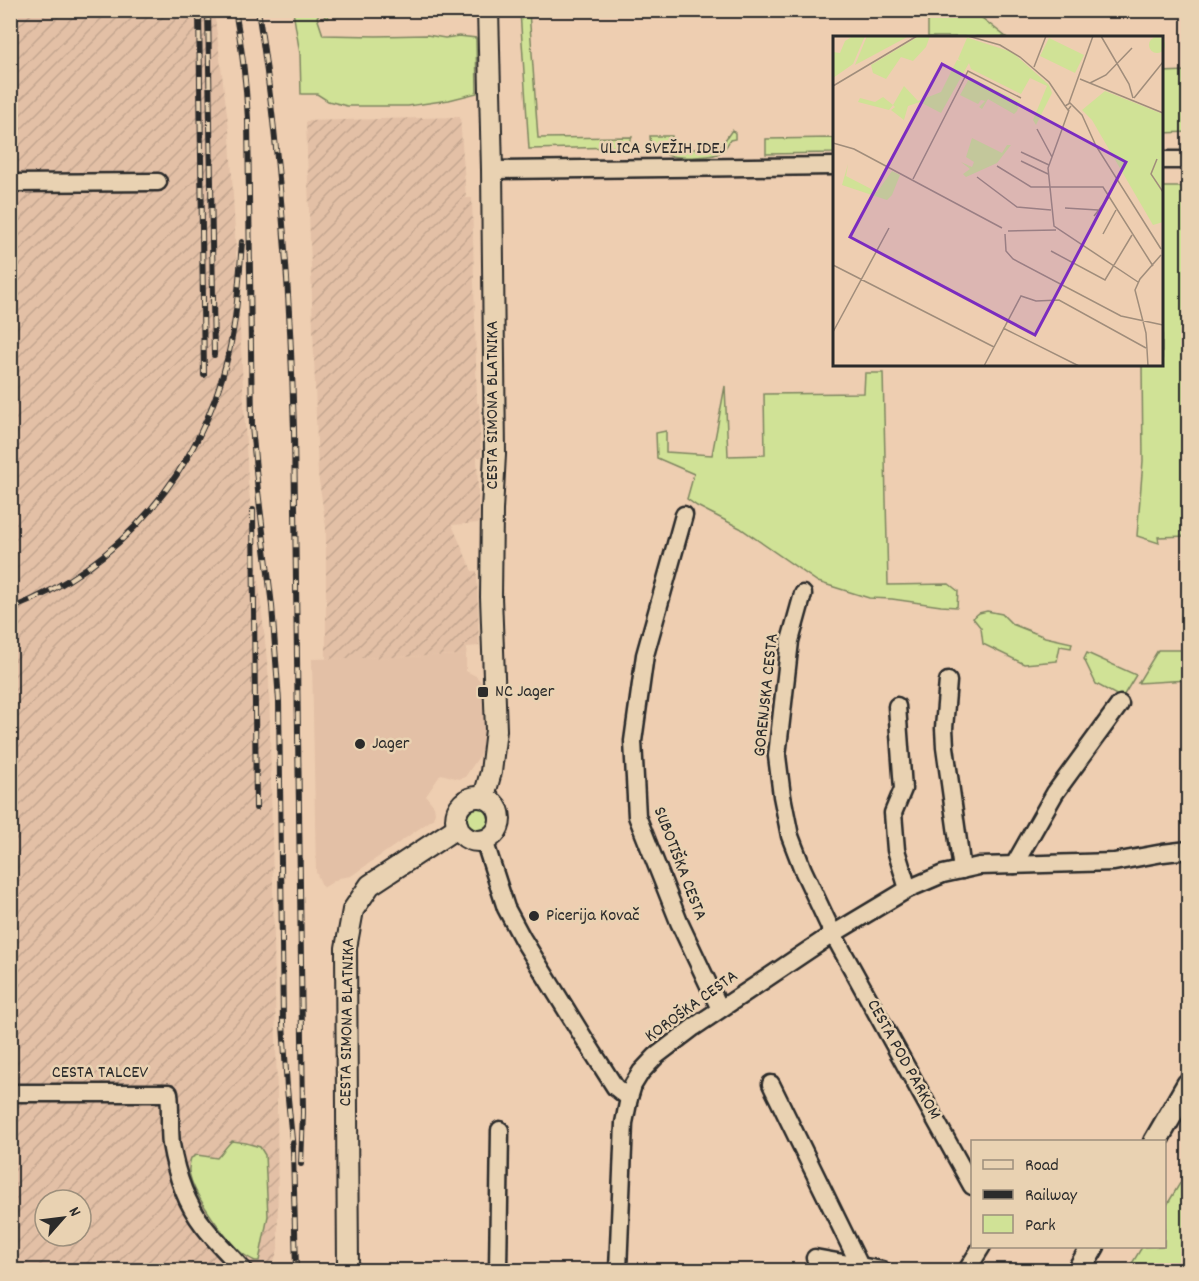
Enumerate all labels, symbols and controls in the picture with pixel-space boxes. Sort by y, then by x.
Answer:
inset map [833,36,1163,366]
street label: ULICA SVEŽIH IDEJ [600,137,726,162]
street label: CESTA SIMONA BLATNIKA [481,320,506,489]
street label: GORENJSKA CESTA [748,632,786,758]
place label: NC Jager [495,680,555,705]
marker: NC Jager [476,685,490,699]
place label: Jager [372,732,410,757]
marker: Jager [353,737,367,751]
street label: SUBOTIŠKA CESTA [646,804,712,925]
place label: Picerija Kovač [546,904,639,929]
marker: Picerija Kovač [527,909,541,923]
street label: CESTA SIMONA BLATNIKA [334,937,362,1107]
street label: KOROŠKA CESTA [640,965,744,1049]
street label: CESTA POD PARKOM [860,995,946,1125]
street label: CESTA TALCEV [52,1061,148,1086]
legend [971,1140,1166,1248]
text: Road [1025,1154,1059,1179]
text: Railway [1025,1184,1078,1209]
north arrow [33,1188,93,1248]
text: N [62,1203,86,1221]
text: Park [1025,1214,1056,1239]

